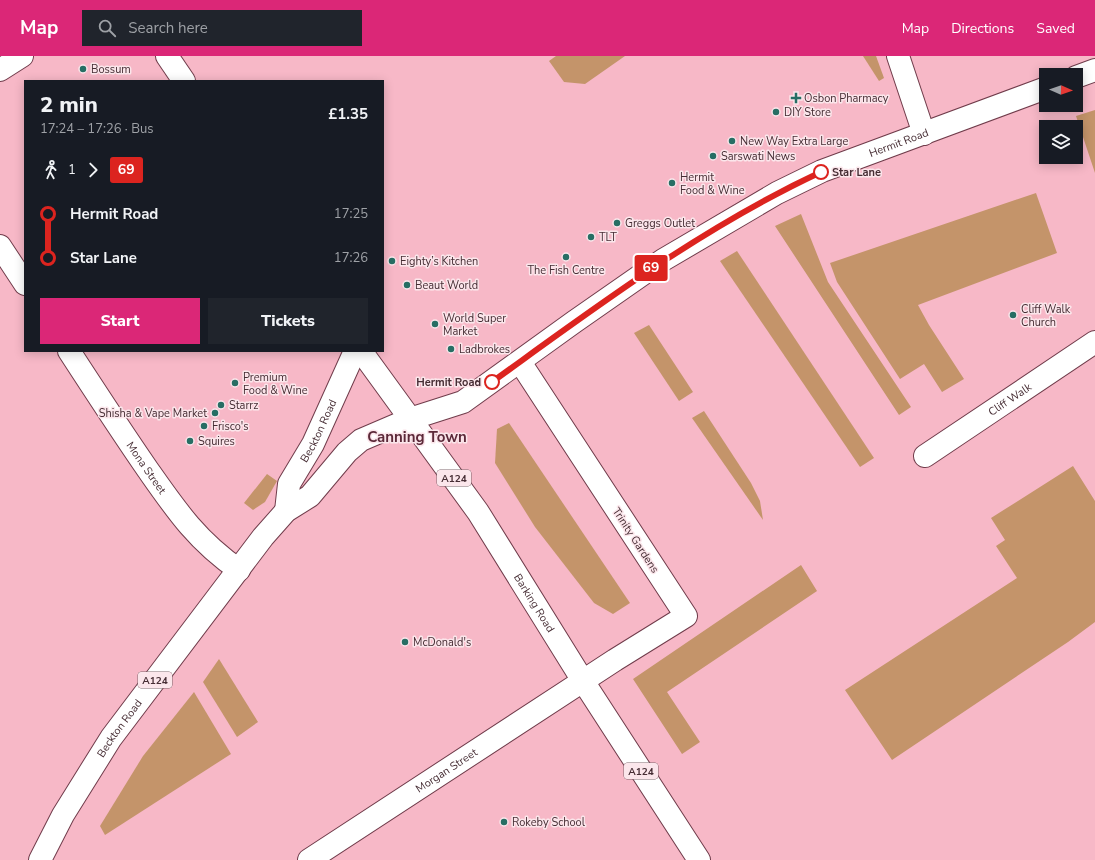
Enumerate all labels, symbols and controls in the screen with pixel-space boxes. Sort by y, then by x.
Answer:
search box [82,10,362,46]
text: Map [20,15,58,41]
icon: search [96,17,118,39]
text: Search here [128,18,208,38]
text: Map [902,19,929,38]
text: Directions [951,19,1014,38]
text: Saved [1036,19,1075,38]
place label: Bossum [91,62,131,77]
marker: Bossum [78,64,88,74]
north arrow [1039,68,1083,112]
map controls [1039,68,1083,164]
text: 2 min [40,90,98,120]
place label: Osbon Pharmacy [804,91,889,106]
marker: Osbon Pharmacy [791,93,801,103]
text: £1.35 [328,104,368,124]
place label: DIY Store [784,105,831,120]
marker: DIY Store [771,107,781,117]
text: 17:24 – 17:26 · Bus [40,120,154,138]
button: layers [1039,120,1083,164]
street label: Hermit Road [867,125,931,161]
place label: New Way Extra Large [740,134,848,149]
marker: New Way Extra Large [727,136,737,146]
place label: Sarswati News [721,149,795,164]
marker: Sarswati News [708,151,718,161]
icon: walk [40,159,62,181]
icon: forward [82,159,104,181]
text: 69 [118,160,135,179]
text: 1 [68,161,76,179]
marker: Star Lane [813,164,829,180]
place label: Star Lane [832,165,881,180]
place label: Hermit Food & Wine [680,170,745,198]
marker: Hermit Food & Wine [667,178,677,188]
text: Hermit Road [70,204,158,224]
text: 17:25 [334,205,368,223]
place label: Greggs Outlet [625,216,695,231]
marker: Greggs Outlet [612,218,622,228]
place label: TLT [599,230,617,245]
marker: TLT [586,232,596,242]
text: Star Lane [70,248,137,268]
text: 17:26 [334,249,368,267]
marker: The Fish Centre [561,252,571,262]
place label: Eighty’s Kitchen [400,254,478,269]
line badge: 69 [633,255,669,281]
marker: Eighty’s Kitchen [387,256,397,266]
text: 69 [643,258,659,277]
place label: The Fish Centre [527,263,605,278]
place label: Beaut World [415,278,478,293]
marker: Beaut World [402,280,412,290]
button: Start [40,298,200,344]
button: Tickets [208,298,368,344]
place label: Cliff Walk Church [1021,302,1071,330]
marker: Cliff Walk Church [1008,310,1018,320]
place label: World Super Market [443,311,506,339]
marker: World Super Market [430,319,440,329]
place label: Ladbrokes [459,342,510,357]
marker: Ladbrokes [446,344,456,354]
place label: Premium Food & Wine [243,370,308,398]
marker: Hermit Road [484,374,500,390]
place label: Hermit Road [416,375,481,390]
marker: Premium Food & Wine [230,378,240,388]
street label: Cliff Walk [985,379,1035,420]
street label: Beckton Road [297,397,340,465]
place label: Starrz [229,398,258,413]
marker: Starrz [216,400,226,410]
place label: Shisha & Vape Market [99,406,207,421]
marker: Shisha & Vape Market [210,408,220,418]
place label: Frisco's [212,419,249,434]
marker: Frisco's [199,421,209,431]
district label: Canning Town [367,427,467,447]
place label: Squires [198,434,235,449]
marker: Squires [185,436,195,446]
street label: Mona Street [123,439,170,497]
road number: A124 [437,470,471,486]
street label: Trinity Gardens [609,505,662,576]
street label: Barking Road [510,571,558,635]
place label: McDonald's [413,635,471,650]
marker: McDonald's [400,637,410,647]
road number: A124 [138,672,172,688]
street label: Beckton Road [94,696,146,760]
street label: Morgan Street [413,745,480,796]
road number: A124 [624,763,658,779]
place label: Rokeby School [512,815,586,830]
marker: Rokeby School [499,817,509,827]

